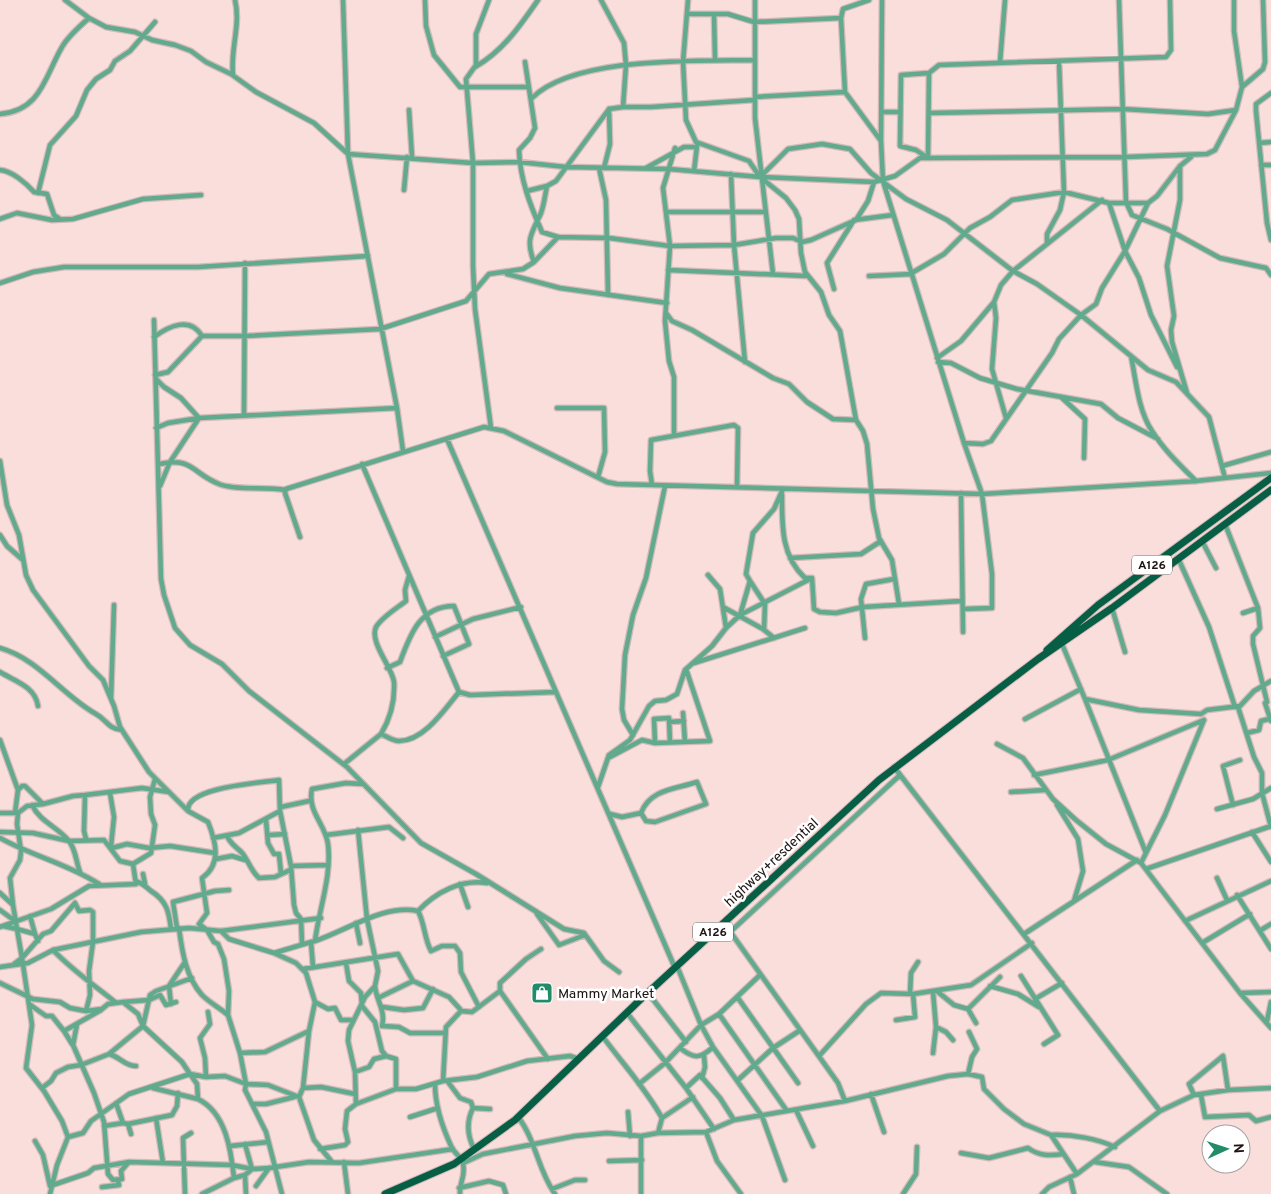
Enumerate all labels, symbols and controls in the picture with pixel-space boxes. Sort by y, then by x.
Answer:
road number: A126 [1132,556,1172,574]
street label: highway+resdential [721,815,823,911]
road number: A126 [693,922,733,942]
shop icon: Mammy Market [530,981,554,1005]
place label: Mammy Market [558,986,654,1003]
north arrow [1201,1124,1251,1174]
text: N [1229,1143,1246,1154]

